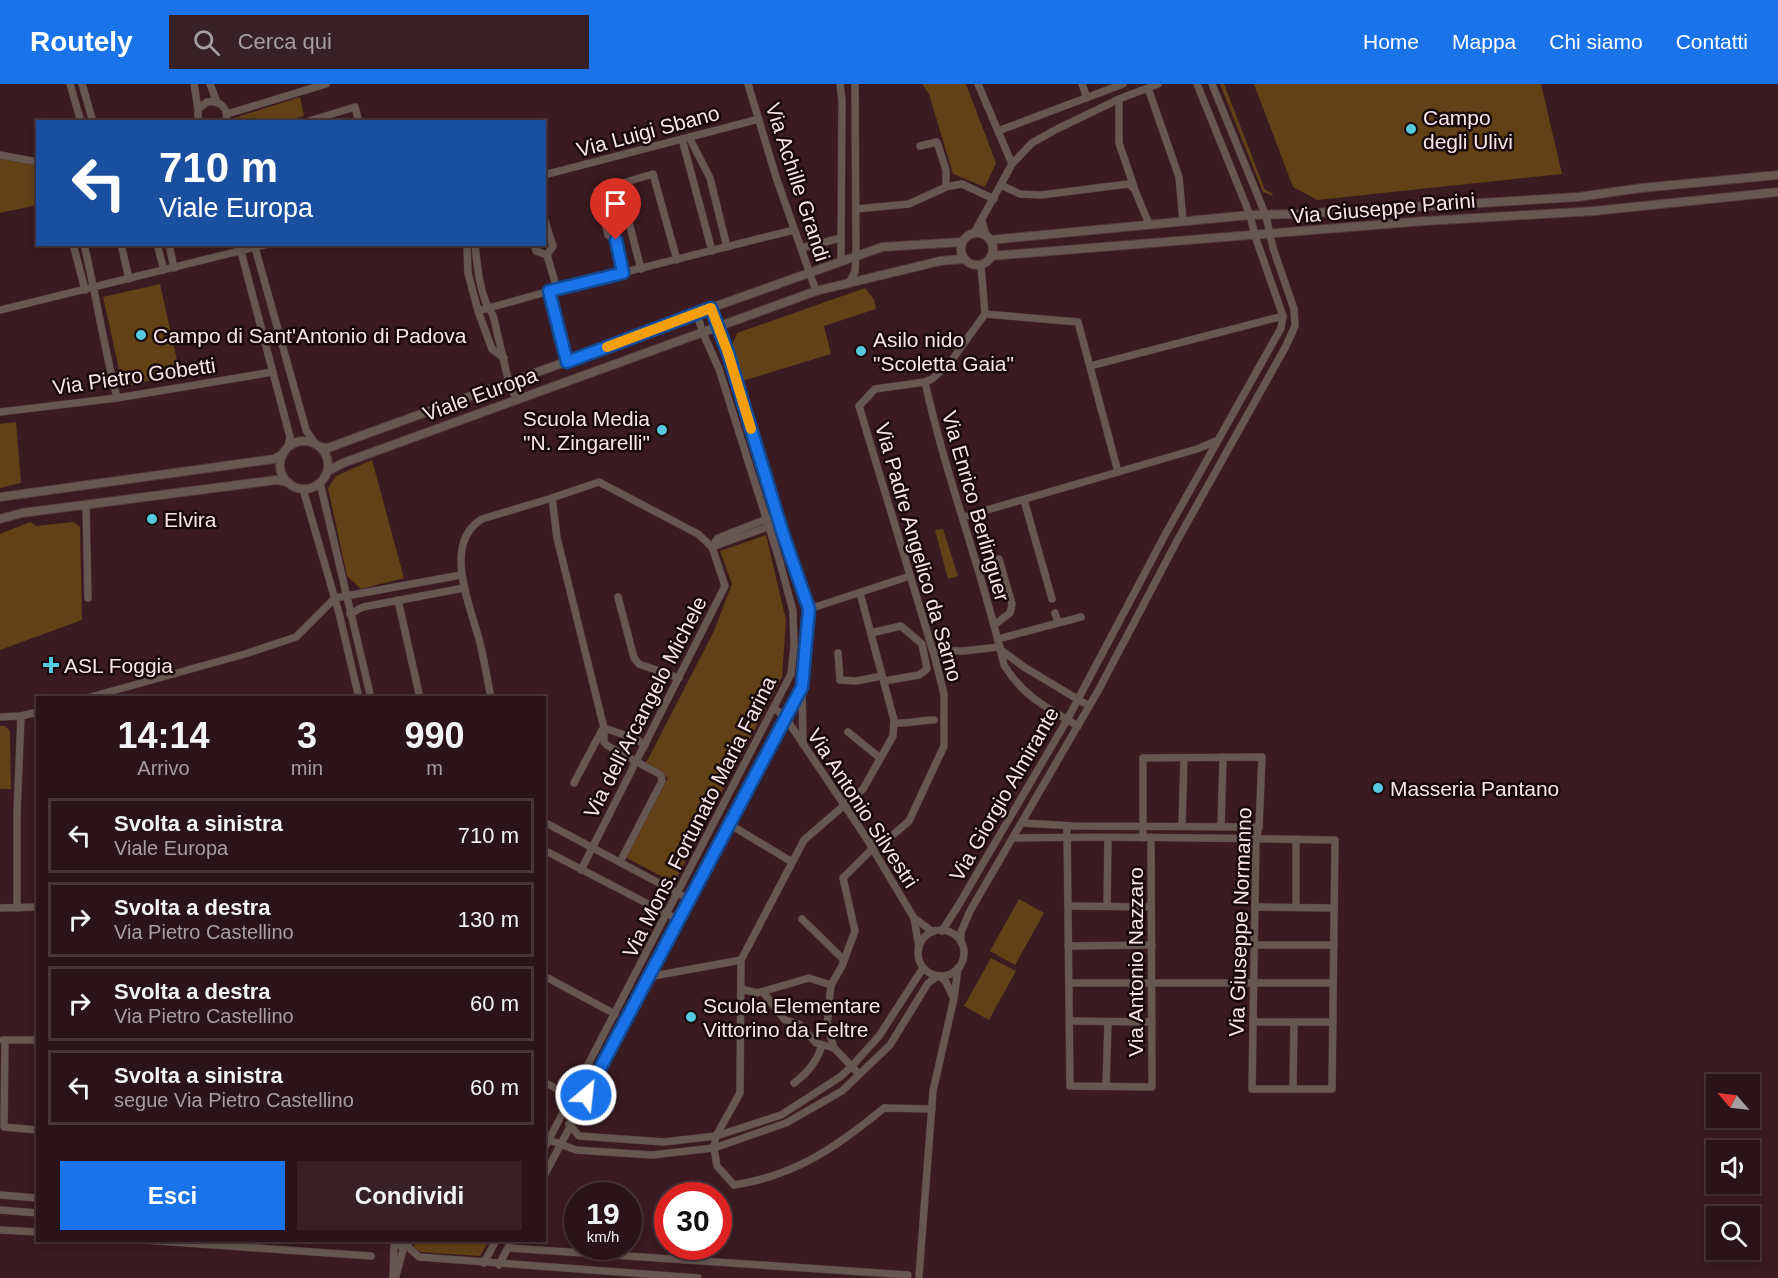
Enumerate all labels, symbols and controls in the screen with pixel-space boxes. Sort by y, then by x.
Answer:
search box [169,15,589,69]
text: Routely [30,26,133,57]
icon: search [190,26,223,59]
text: Cerca qui [238,29,332,54]
text: Home [1363,30,1419,53]
text: Mappa [1452,30,1516,53]
text: Chi siamo [1549,30,1643,53]
text: Contatti [1676,30,1748,53]
street label: Via Achille Grandi [762,100,834,264]
street label: Via Luigi Sbano [574,101,722,161]
place label: Campo degli Ulivi [1423,106,1513,153]
marker: Campo degli Ulivi [1404,122,1418,136]
icon: left [60,144,138,222]
text: 710 m [159,144,278,191]
pin [590,178,641,240]
icon: arrive [599,187,632,220]
street label: Via Giuseppe Parini [1290,188,1476,228]
text: Viale Europa [159,193,313,223]
place label: Campo di Sant'Antonio di Padova [153,324,467,347]
marker: Campo di Sant'Antonio di Padova [134,328,148,342]
place label: Asilo nido "Scoletta Gaia" [873,328,1014,375]
marker: Asilo nido "Scoletta Gaia" [854,344,868,358]
street label: Via Pietro Gobetti [51,353,217,399]
street label: Viale Europa [420,363,541,425]
place label: Scuola Media "N. Zingarelli" [523,407,650,454]
street label: Via Enrico Berlinguer [938,408,1014,604]
street label: Via Padre Angelico da Sarno [871,420,967,684]
marker: Scuola Media "N. Zingarelli" [655,423,669,437]
place label: Elvira [164,508,217,531]
marker: Elvira [145,512,159,526]
street label: Via dell'Arcangelo Michele [579,593,711,821]
place label: ASL Foggia [64,654,173,677]
marker: ASL Foggia [42,656,60,674]
street label: Via Mons. Fortunato Maria Farina [618,672,780,961]
street label: Via Giorgio Almirante [945,703,1063,885]
text: 14:14 [117,715,209,756]
text: 3 [297,715,317,756]
text: 990 [404,715,465,756]
street label: Via Antonio Silvestri [803,724,923,892]
text: Arrivo [137,757,190,779]
text: min [291,757,323,779]
text: m [426,757,443,779]
place label: Masseria Pantano [1390,777,1559,800]
marker: Masseria Pantano [1371,781,1385,795]
street label: Via Giuseppe Normanno [1225,807,1255,1037]
text: Svolta a sinistra [114,811,283,836]
icon: left [63,819,96,852]
text: 710 m [458,823,519,848]
text: Viale Europa [114,837,228,859]
street label: Via Antonio Nazzaro [1124,867,1147,1057]
text: Svolta a destra [114,895,271,920]
icon: right [63,903,96,936]
text: 130 m [458,907,519,932]
text: Via Pietro Castellino [114,921,294,943]
text: Svolta a destra [114,979,271,1004]
icon: right [63,987,96,1020]
text: 60 m [470,991,519,1016]
place label: Scuola Elementare Vittorino da Feltre [703,994,880,1041]
text: Via Pietro Castellino [114,1005,294,1027]
marker: Scuola Elementare Vittorino da Feltre [684,1010,698,1024]
text: Svolta a sinistra [114,1063,283,1088]
position arrow [554,1063,618,1127]
icon: left [63,1071,96,1104]
north arrow [1706,1074,1760,1128]
map controls [1706,1074,1760,1260]
text: 60 m [470,1075,519,1100]
text: segue Via Pietro Castellino [114,1089,354,1111]
button: sound [1706,1140,1760,1194]
button: Esci [60,1161,285,1230]
button: Condividi [297,1161,522,1230]
speed limit sign: 30 [654,1182,732,1260]
text: 19 [586,1197,620,1230]
button: search [1706,1206,1760,1260]
text: km/h [587,1228,619,1245]

